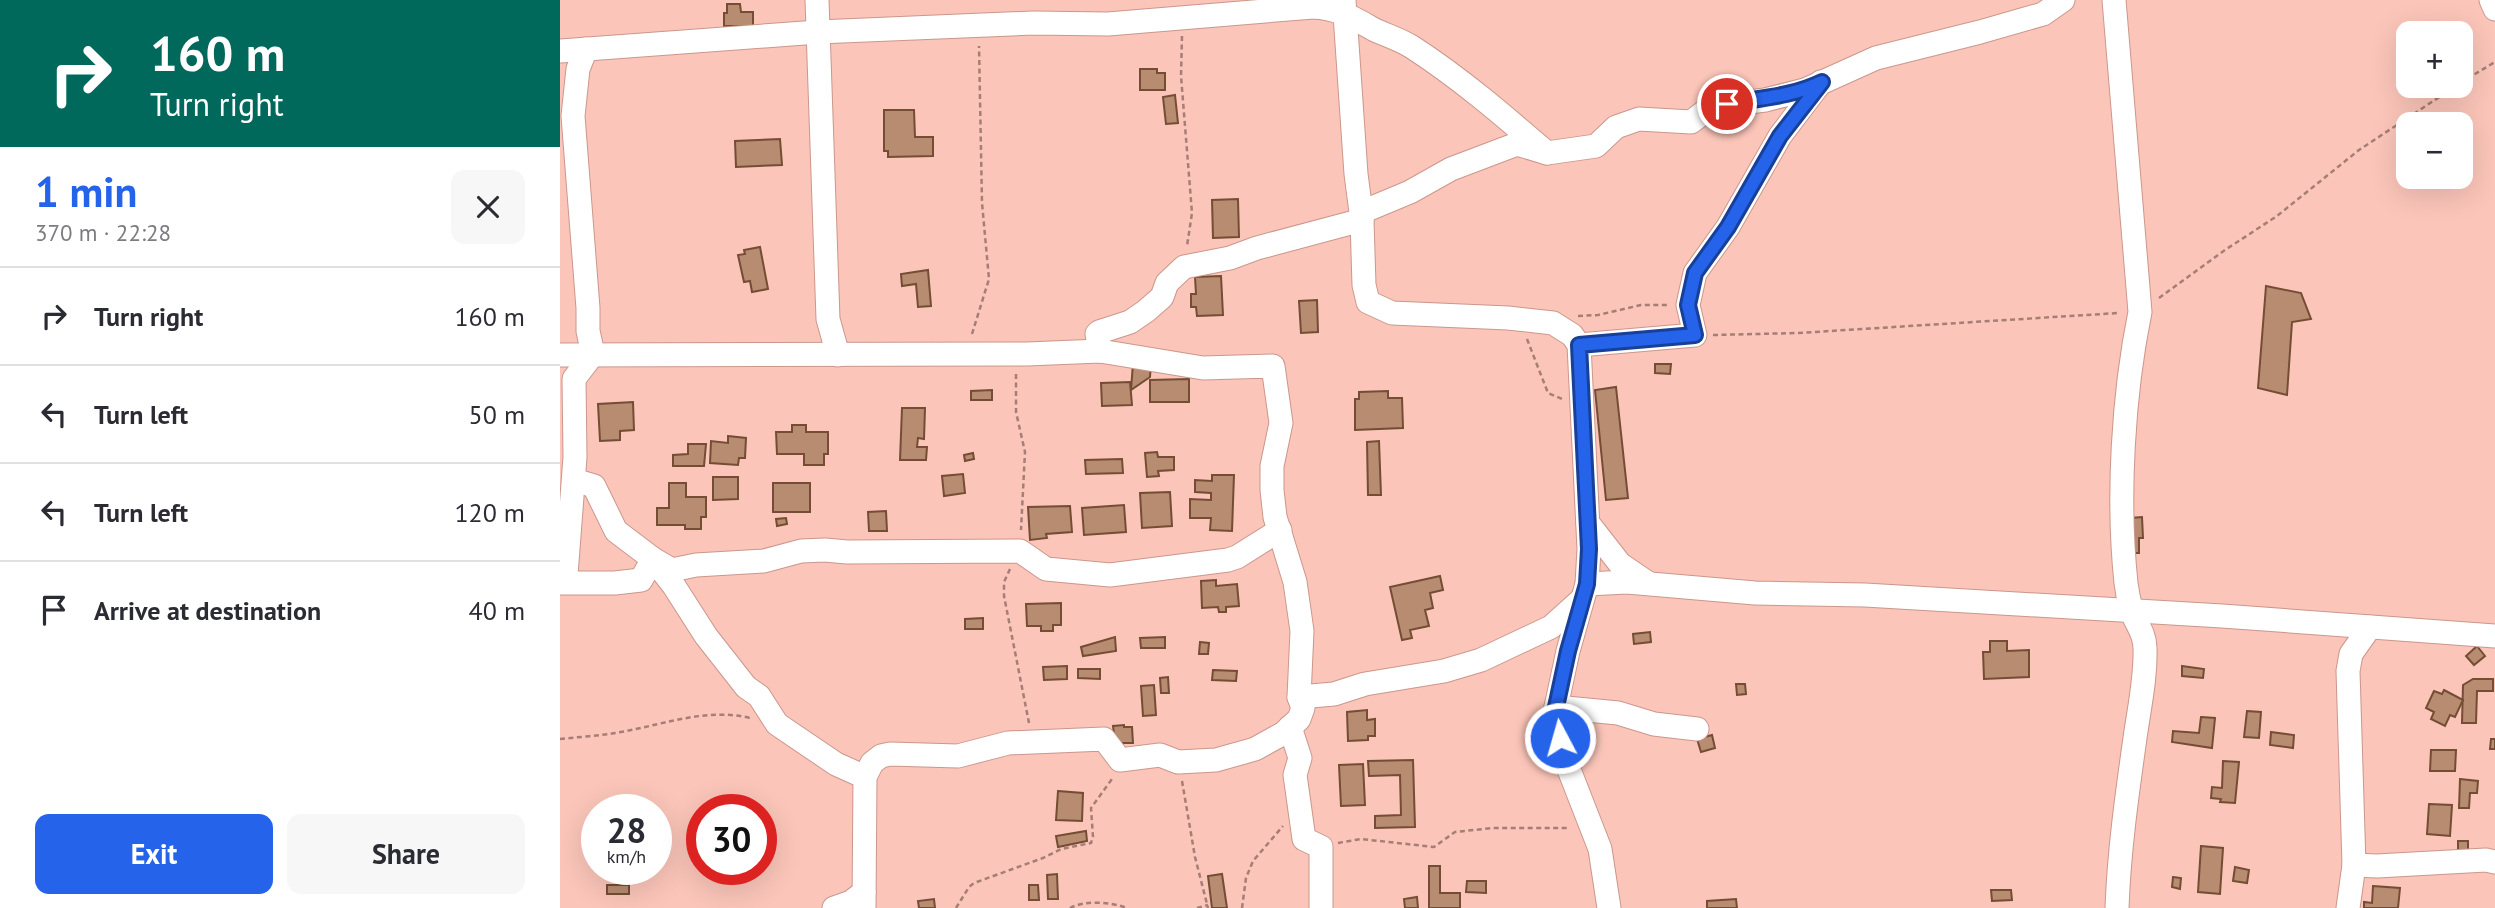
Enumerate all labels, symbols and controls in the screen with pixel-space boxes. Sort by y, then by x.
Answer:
text: 160 m [150,21,285,85]
map controls [2396,21,2473,189]
button: + [2396,21,2473,98]
icon: right [35,28,126,119]
pin [1697,74,1757,134]
text: Turn right [150,83,284,125]
icon: arrive [1708,85,1746,123]
button: − [2396,112,2473,189]
text: 1 min [35,164,137,219]
button: close [451,170,525,244]
text: 370 m · 22:28 [35,218,171,247]
icon: right [35,297,73,335]
text: Turn right [94,300,203,333]
text: 160 m [454,300,525,333]
icon: left [35,395,73,433]
text: Turn left [94,398,188,431]
text: 50 m [469,398,525,431]
icon: left [35,493,73,531]
text: Turn left [94,496,188,529]
text: 120 m [454,496,525,529]
icon: arrive [35,591,73,629]
text: Arrive at destination [94,594,321,627]
text: 40 m [469,594,525,627]
position arrow [1523,701,1597,775]
speed limit sign: 30 [686,794,777,885]
text: 28 [607,807,646,853]
button: Exit [35,814,273,894]
button: Share [287,814,525,894]
text: km/h [607,845,646,868]

